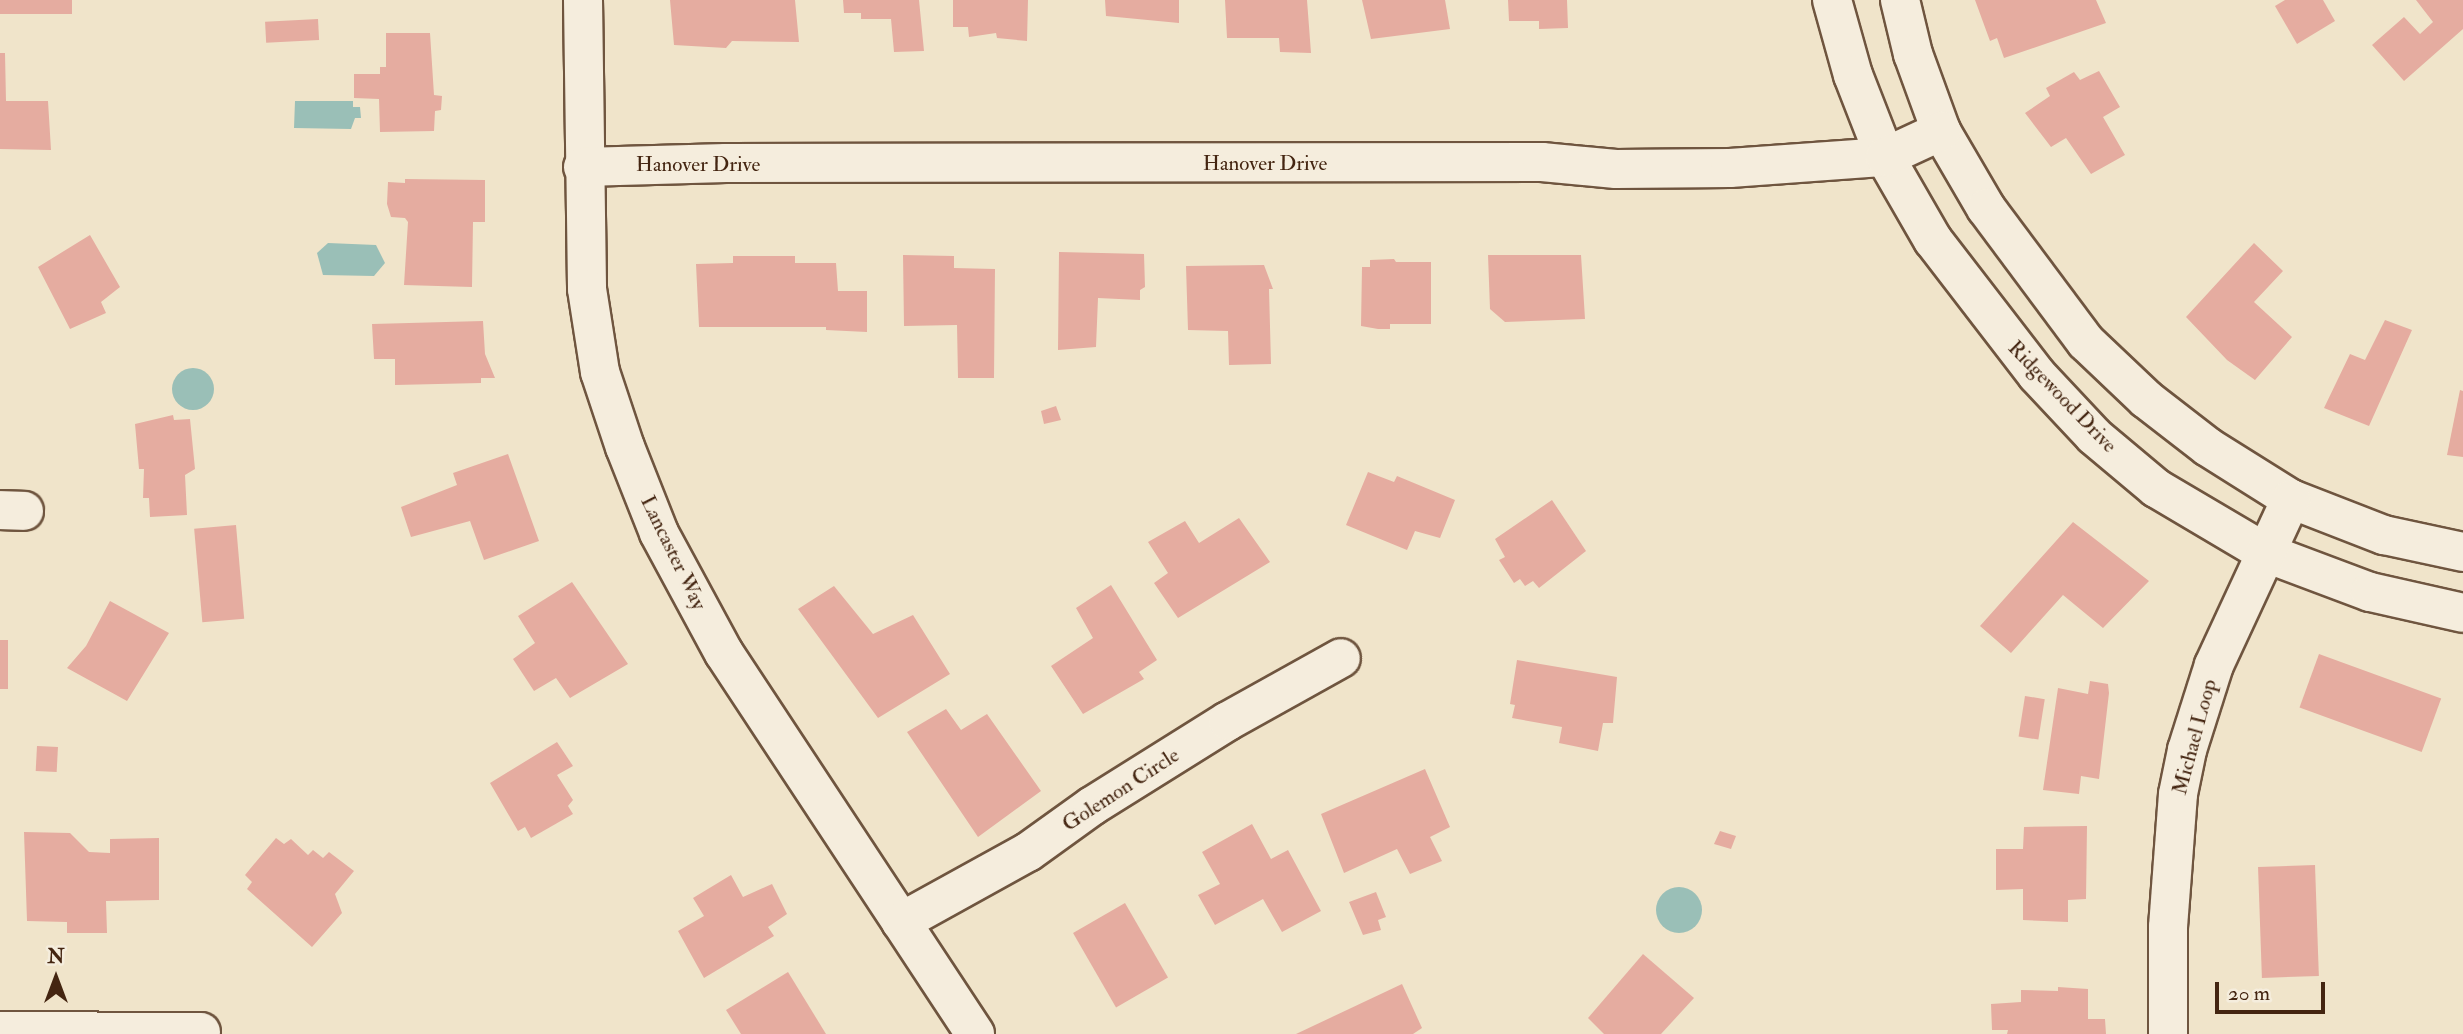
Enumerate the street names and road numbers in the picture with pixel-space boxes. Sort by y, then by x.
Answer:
street label: Hanover Drive [1203,151,1327,177]
street label: Hanover Drive [636,152,760,178]
street label: Ridgewood Drive [2002,336,2122,458]
street label: Lancaster Way [635,492,711,614]
street label: Michael Loop [2167,676,2223,798]
street label: Golemon Circle [1058,743,1184,837]

